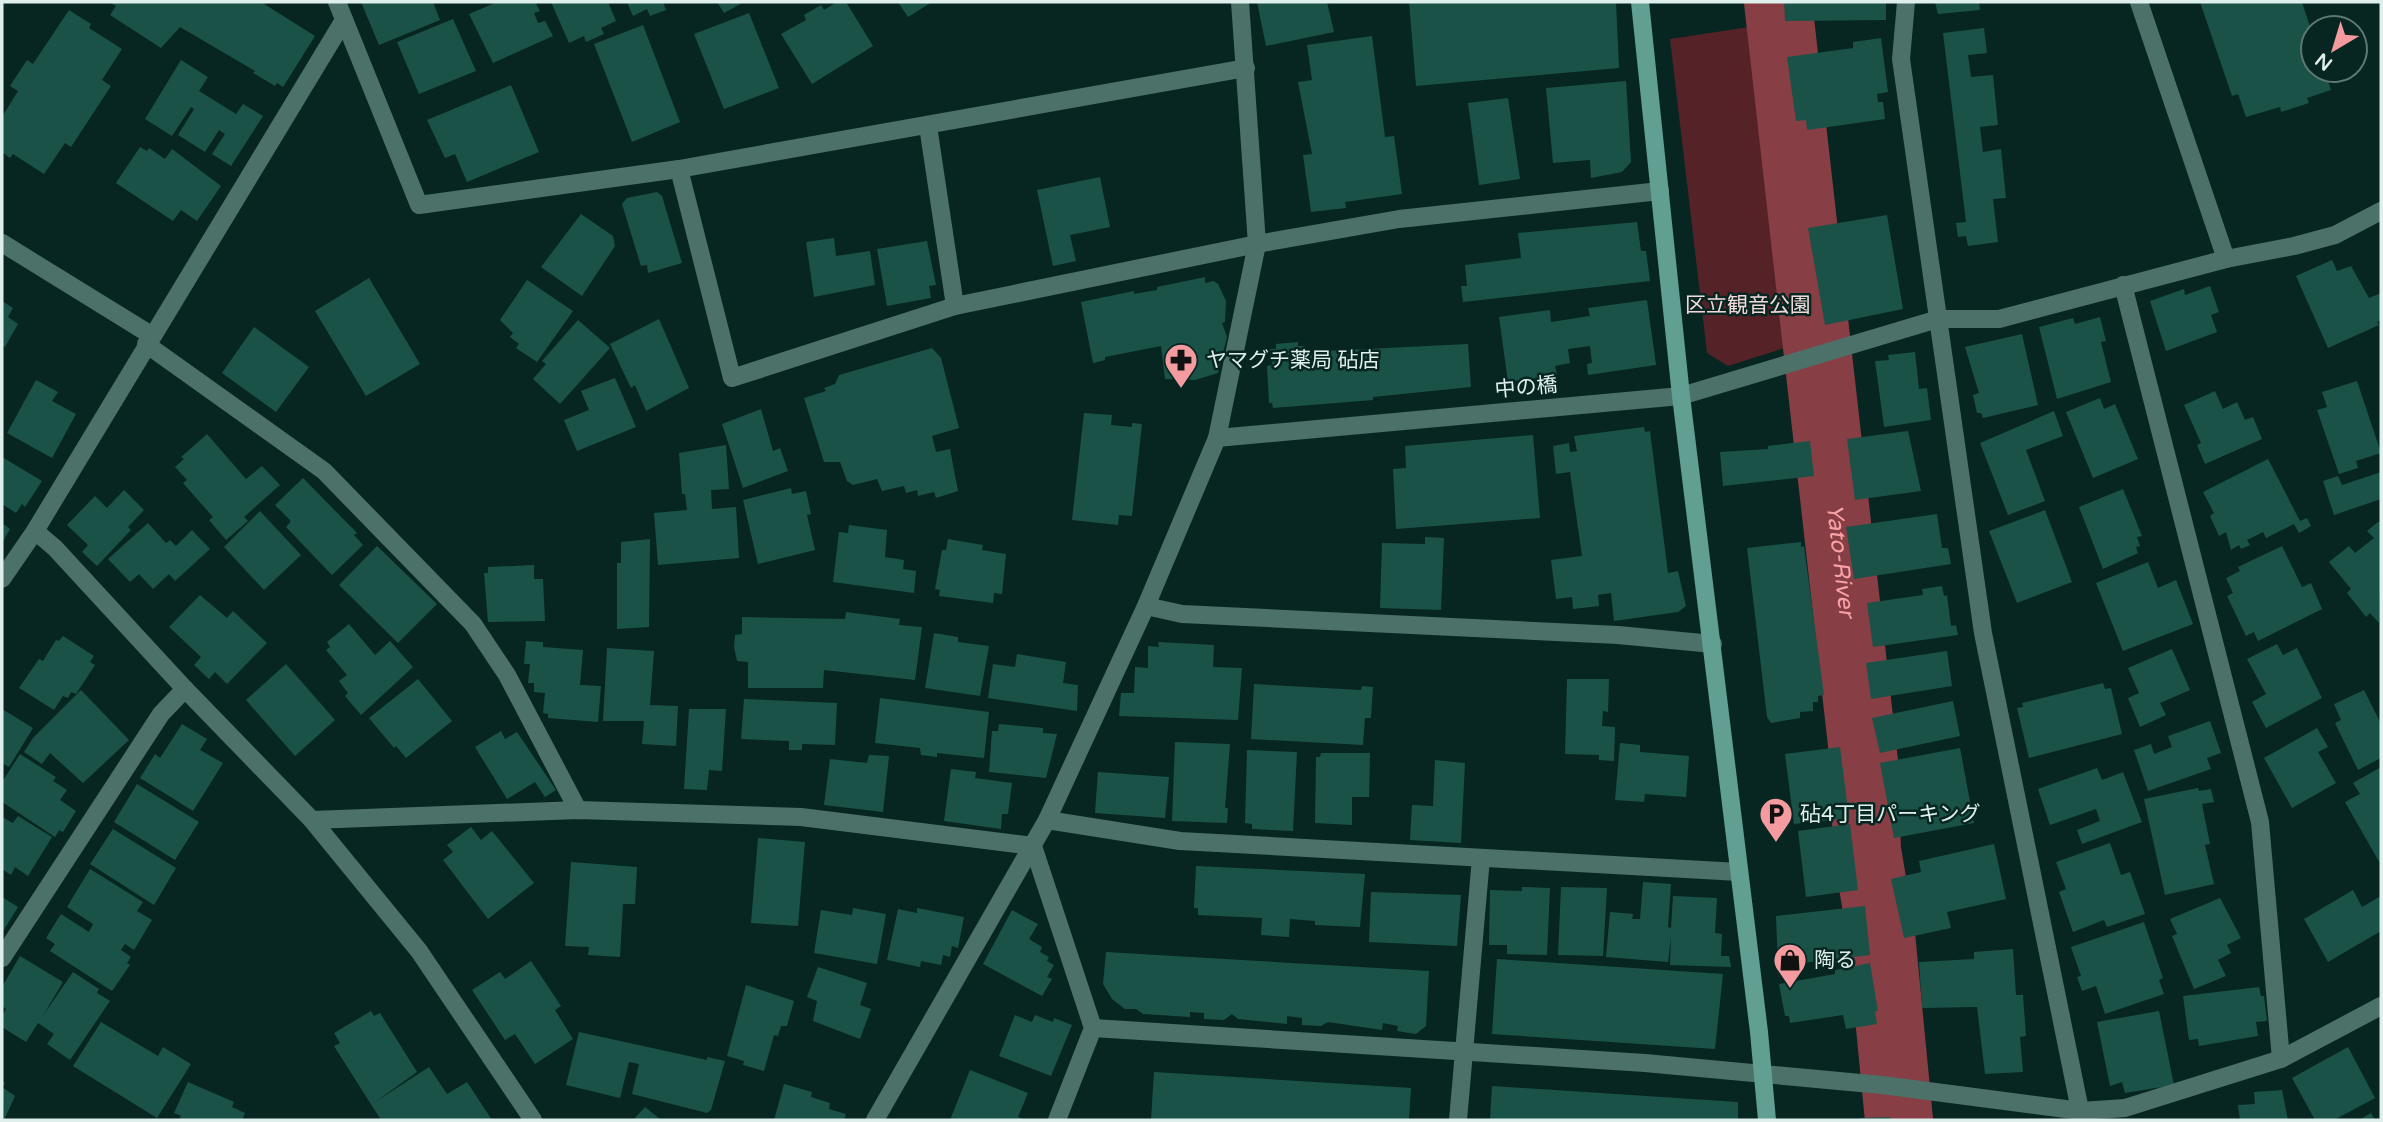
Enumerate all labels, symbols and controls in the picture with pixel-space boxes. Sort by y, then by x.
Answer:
north arrow [2299,14,2369,84]
text: N [2311,48,2337,75]
park label: 区立観音公園 [1685,293,1811,318]
pharmacy icon: ヤマグチ薬局 砧店 [1162,341,1200,390]
place label: ヤマグチ薬局 砧店 [1206,348,1379,373]
street label: 中の橋 [1494,372,1559,403]
water label: Yato-River [1820,503,1861,622]
parking icon: 砧4丁目パーキング [1757,795,1795,844]
place label: 砧4丁目パーキング [1800,802,1981,827]
shop icon: 陶る [1771,941,1809,990]
place label: 陶る [1814,948,1856,973]

